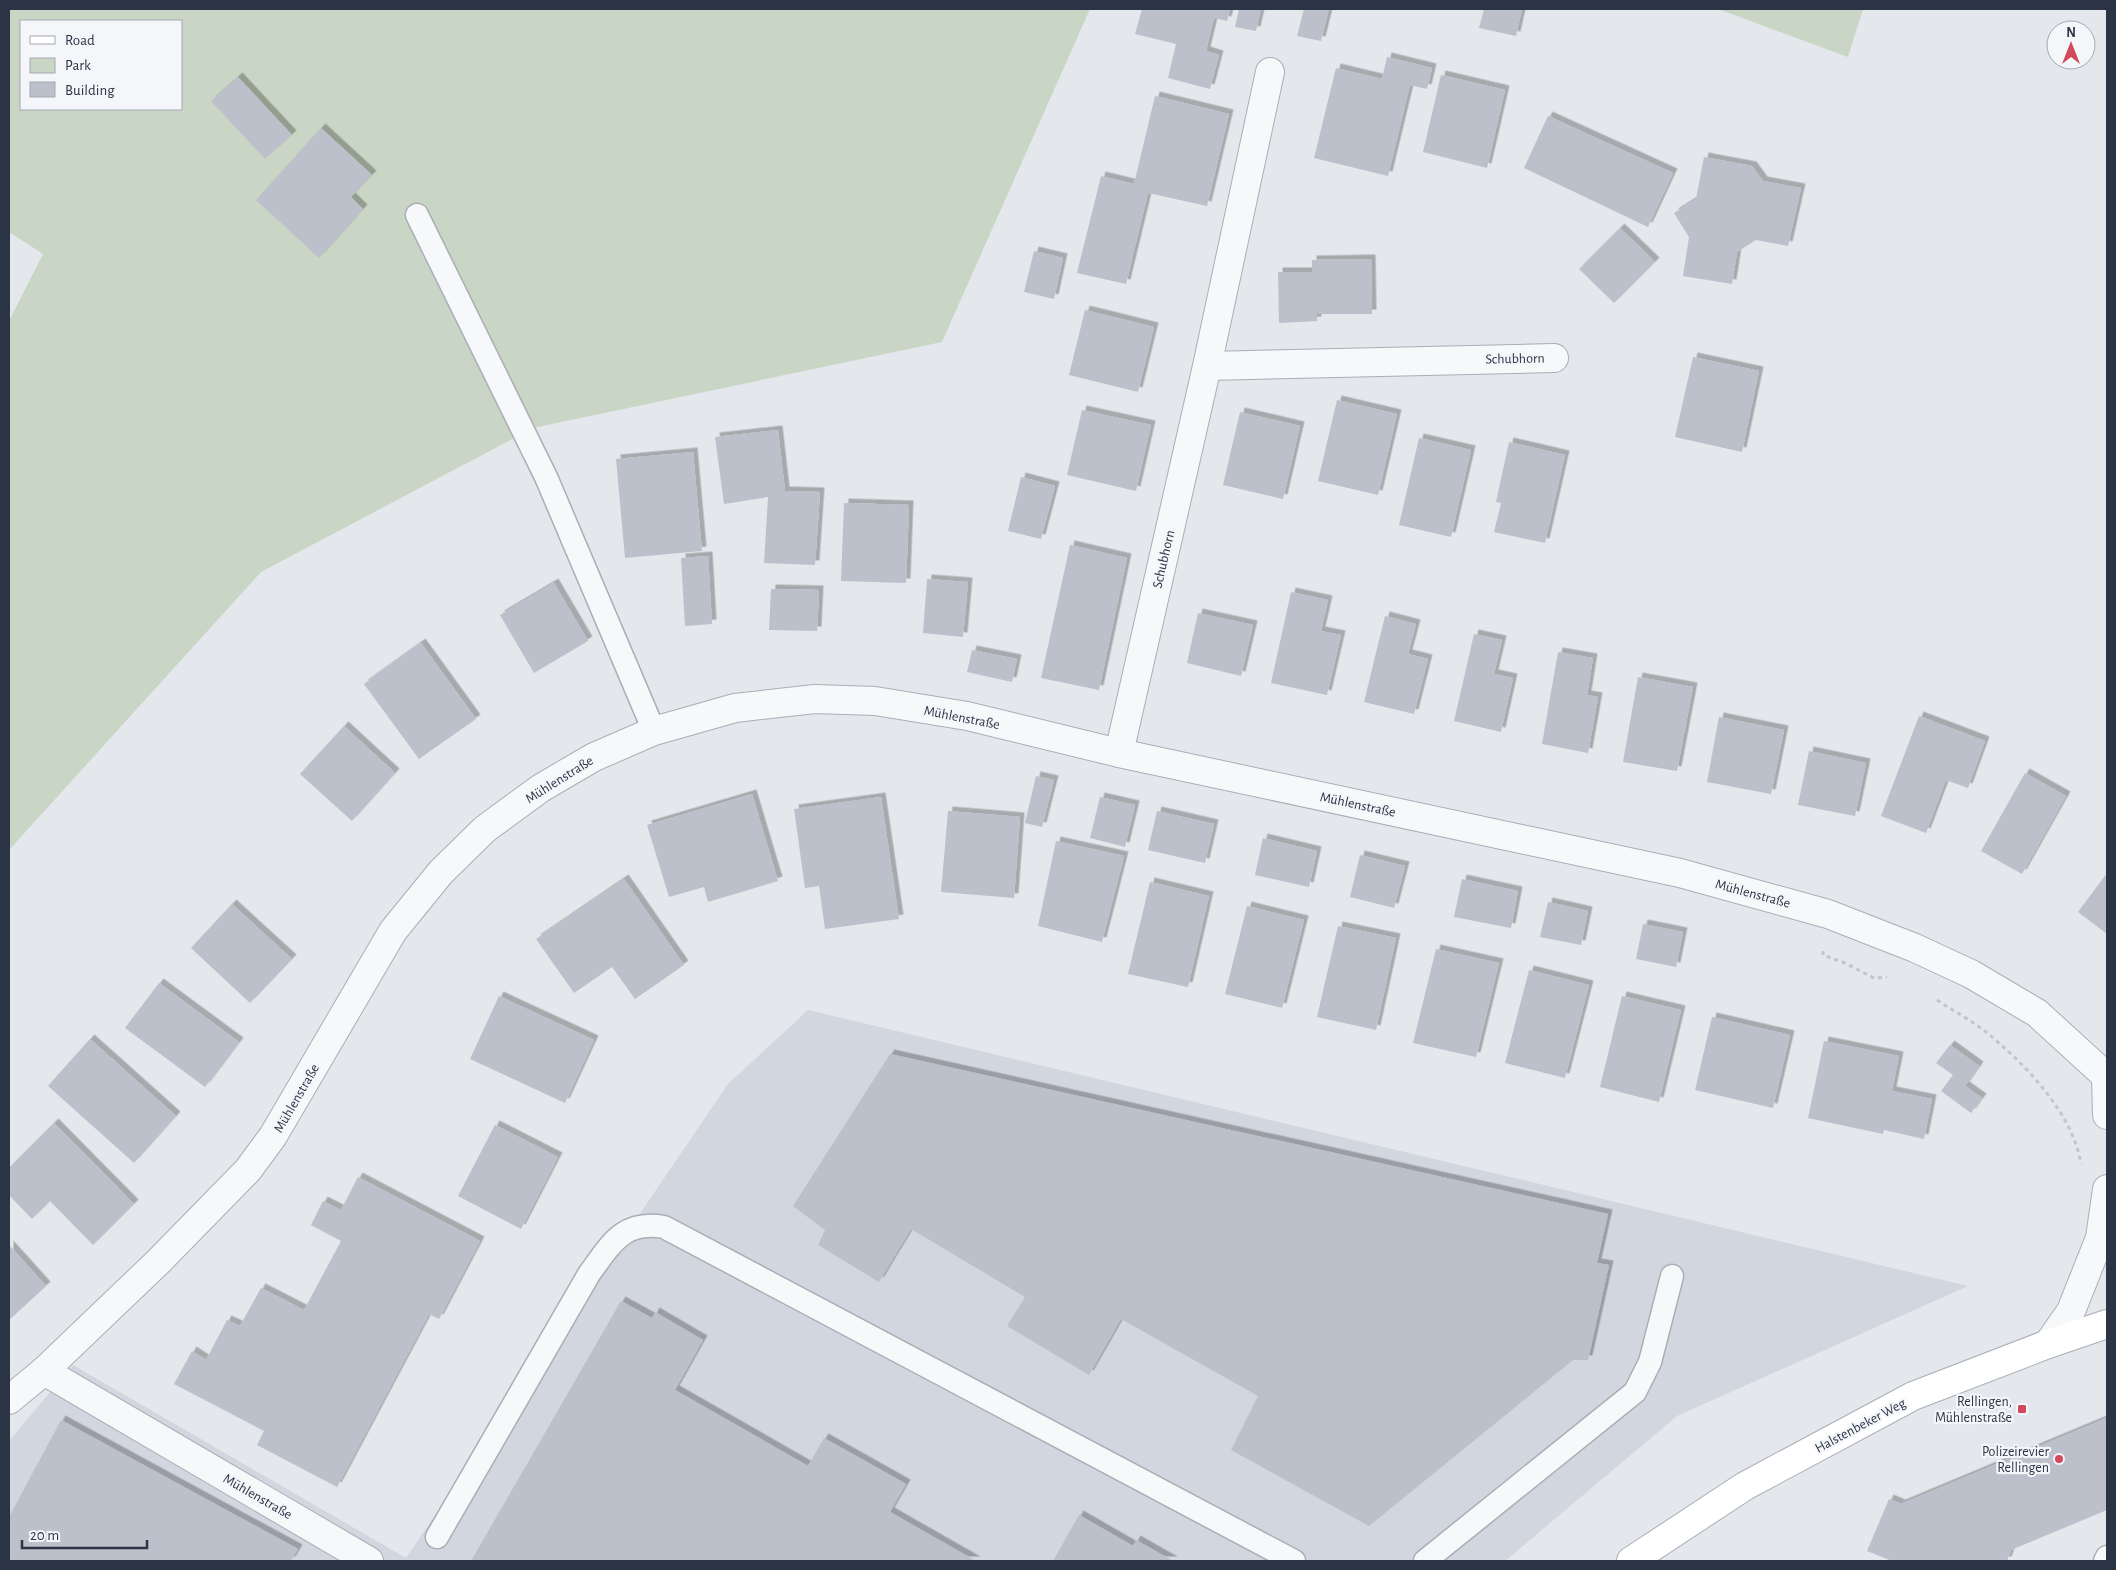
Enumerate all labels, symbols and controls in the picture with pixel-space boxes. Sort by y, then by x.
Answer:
legend [20,20,182,110]
north arrow [2046,20,2096,70]
text: N [2066,26,2076,40]
text: Road [65,33,95,48]
text: Park [65,58,91,73]
text: Building [65,83,115,98]
street label: Schubhorn [1485,351,1545,367]
street label: Schubhorn [1151,529,1177,590]
street label: Mühlenstraße [923,704,1001,732]
street label: Mühlenstraße [523,754,596,806]
street label: Mühlenstraße [1319,790,1397,820]
street label: Mühlenstraße [1714,877,1792,911]
street label: Mühlenstraße [272,1062,322,1135]
place label: Rellingen, Mühlenstraße [1935,1395,2012,1425]
street label: Halstenbeker Weg [1813,1396,1908,1456]
marker: Rellingen, Mühlenstraße [2016,1403,2028,1415]
place label: Polizeirevier Rellingen [1982,1445,2049,1475]
marker: Polizeirevier Rellingen [2053,1453,2065,1465]
street label: Mühlenstraße [221,1472,294,1522]
scale bar [22,1518,148,1550]
text: 20 m [30,1528,59,1543]

